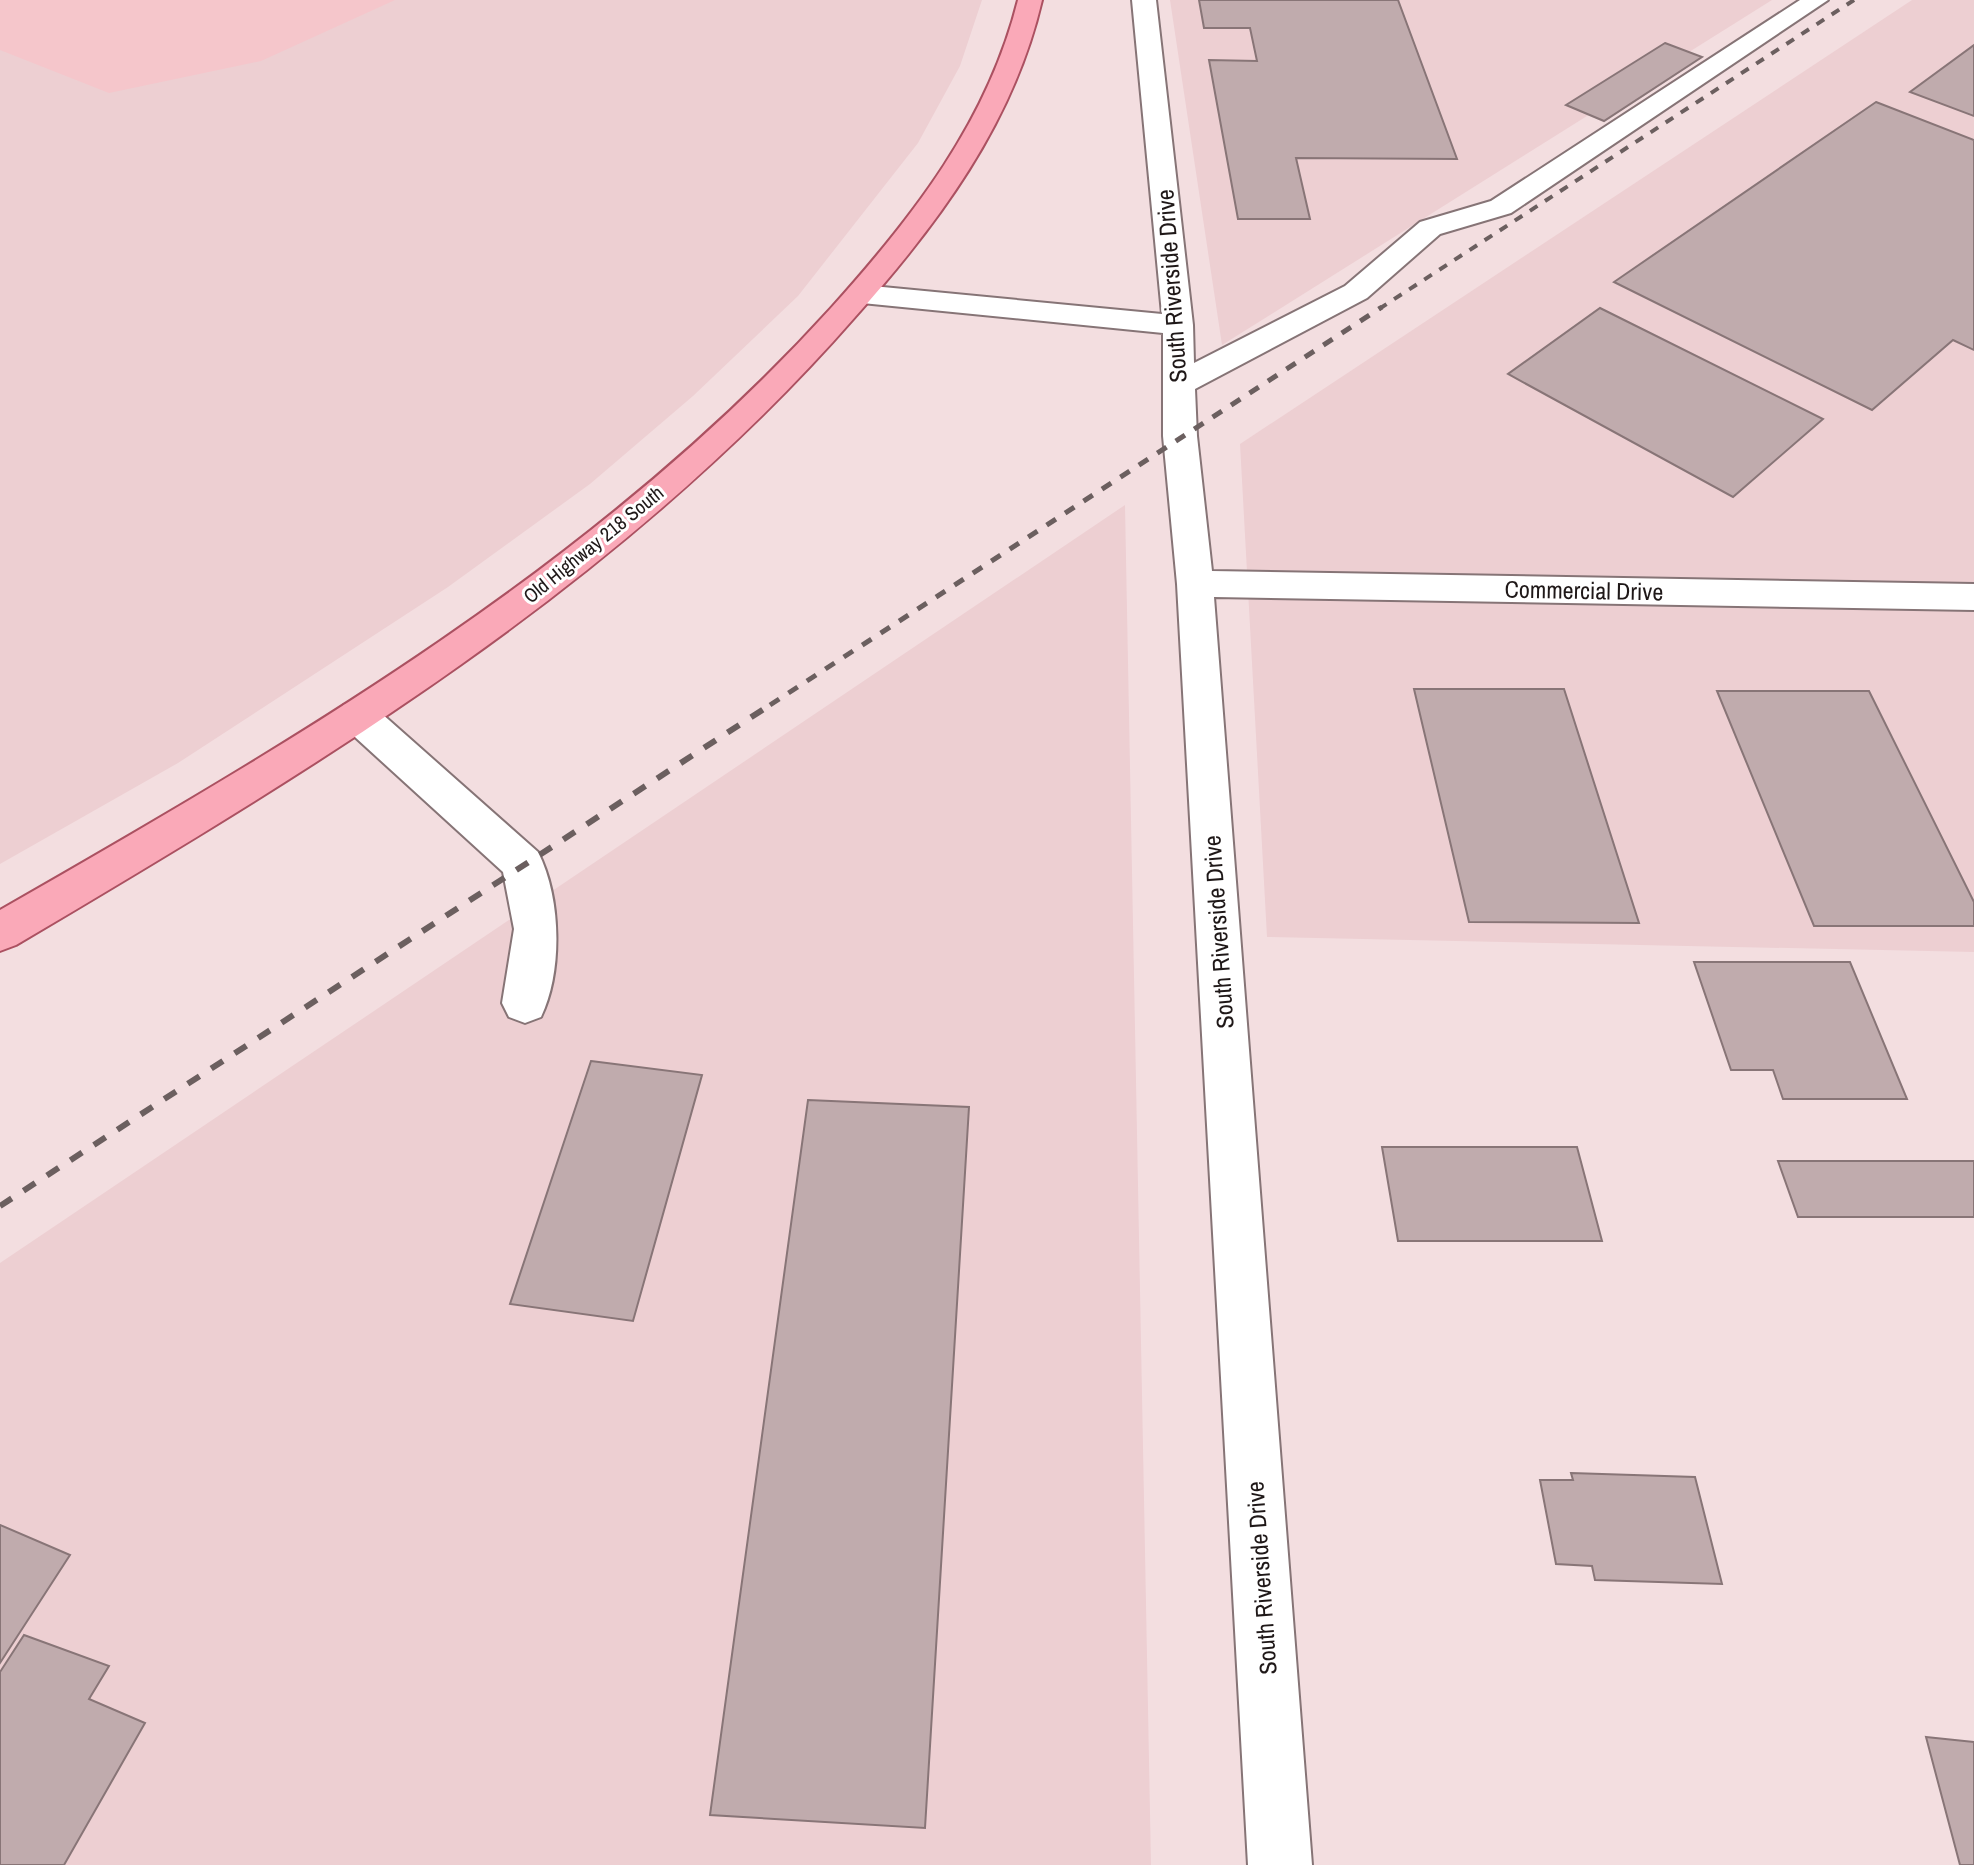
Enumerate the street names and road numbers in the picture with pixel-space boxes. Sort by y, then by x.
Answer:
street label: South Riverside Drive [1148,188,1194,384]
street label: Old Highway 218 South [517,479,669,609]
street label: Commercial Drive [1504,573,1664,607]
street label: South Riverside Drive [1195,834,1241,1030]
street label: South Riverside Drive [1238,1480,1284,1676]

